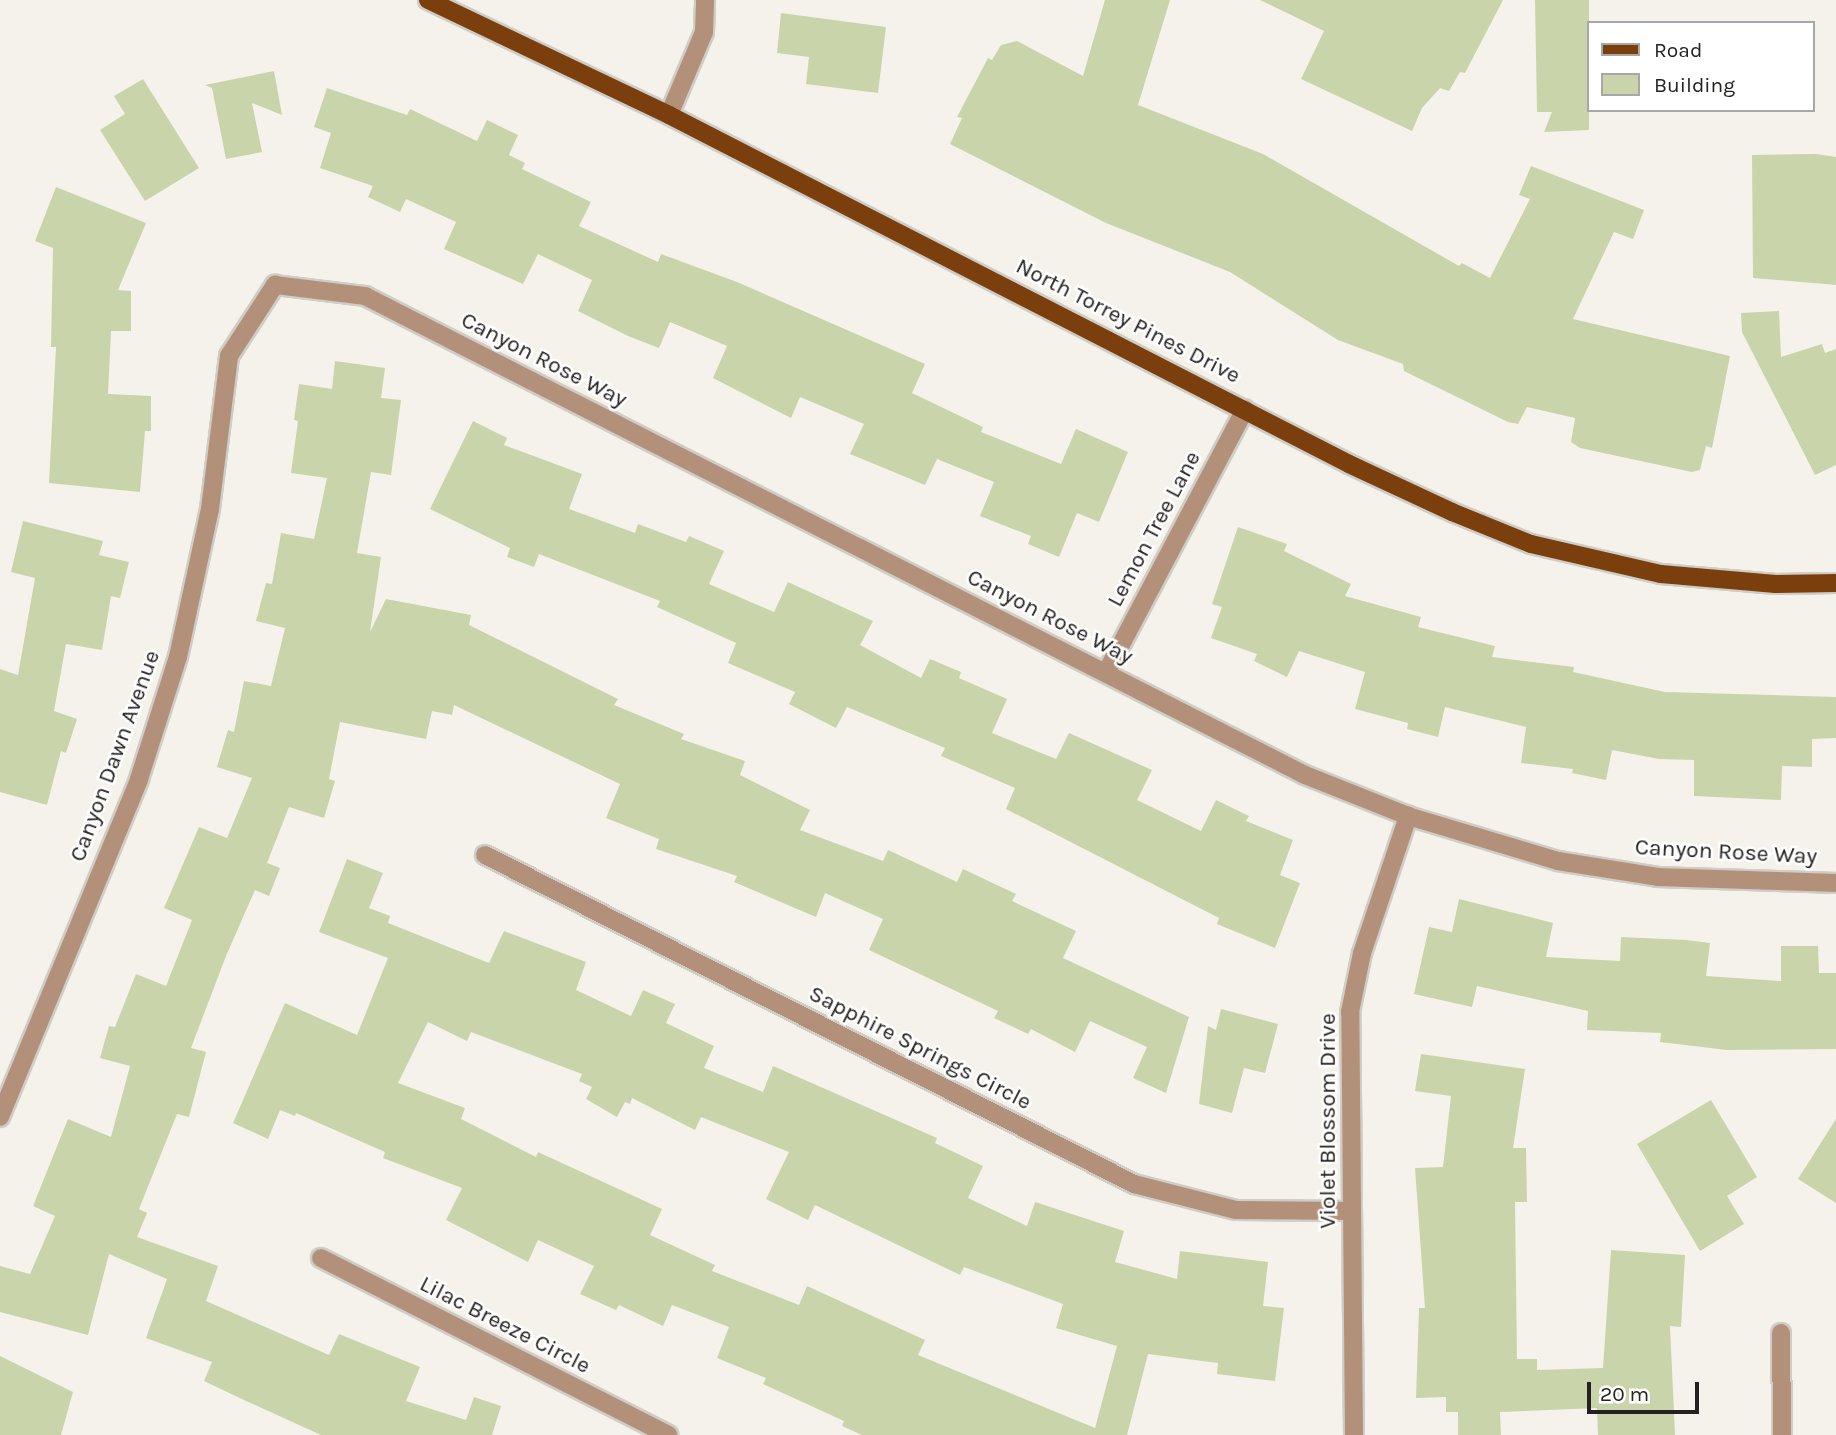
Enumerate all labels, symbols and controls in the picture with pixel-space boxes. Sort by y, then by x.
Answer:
legend [1588,21,1815,112]
text: Road [1654,38,1702,62]
text: Building [1654,73,1735,97]
street label: North Torrey Pines Drive [1011,252,1245,390]
street label: Canyon Rose Way [456,306,632,414]
street label: Lemon Tree Lane [1101,446,1207,612]
street label: Canyon Rose Way [962,563,1138,671]
street label: Canyon Dawn Avenue [64,647,166,865]
street label: Canyon Rose Way [1634,833,1818,871]
street label: Sapphire Springs Circle [804,980,1036,1116]
street label: Violet Blossom Drive [1314,1013,1342,1229]
street label: Lilac Breeze Circle [415,1270,595,1380]
scale bar [1591,1368,1703,1412]
text: 20 m [1600,1382,1649,1406]

